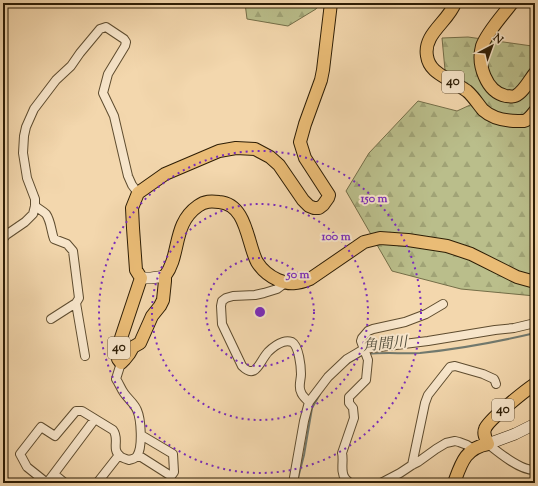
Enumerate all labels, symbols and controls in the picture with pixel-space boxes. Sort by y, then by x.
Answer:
north arrow [472,26,512,66]
text: N [489,30,507,48]
road number: 40 [442,71,464,93]
text: 150 m [359,190,388,208]
text: 100 m [320,228,351,246]
text: 50 m [286,266,310,284]
centre of rings [253,305,267,319]
water label: 角間川 [362,332,410,357]
road number: 40 [108,337,130,359]
road number: 40 [492,399,514,421]

